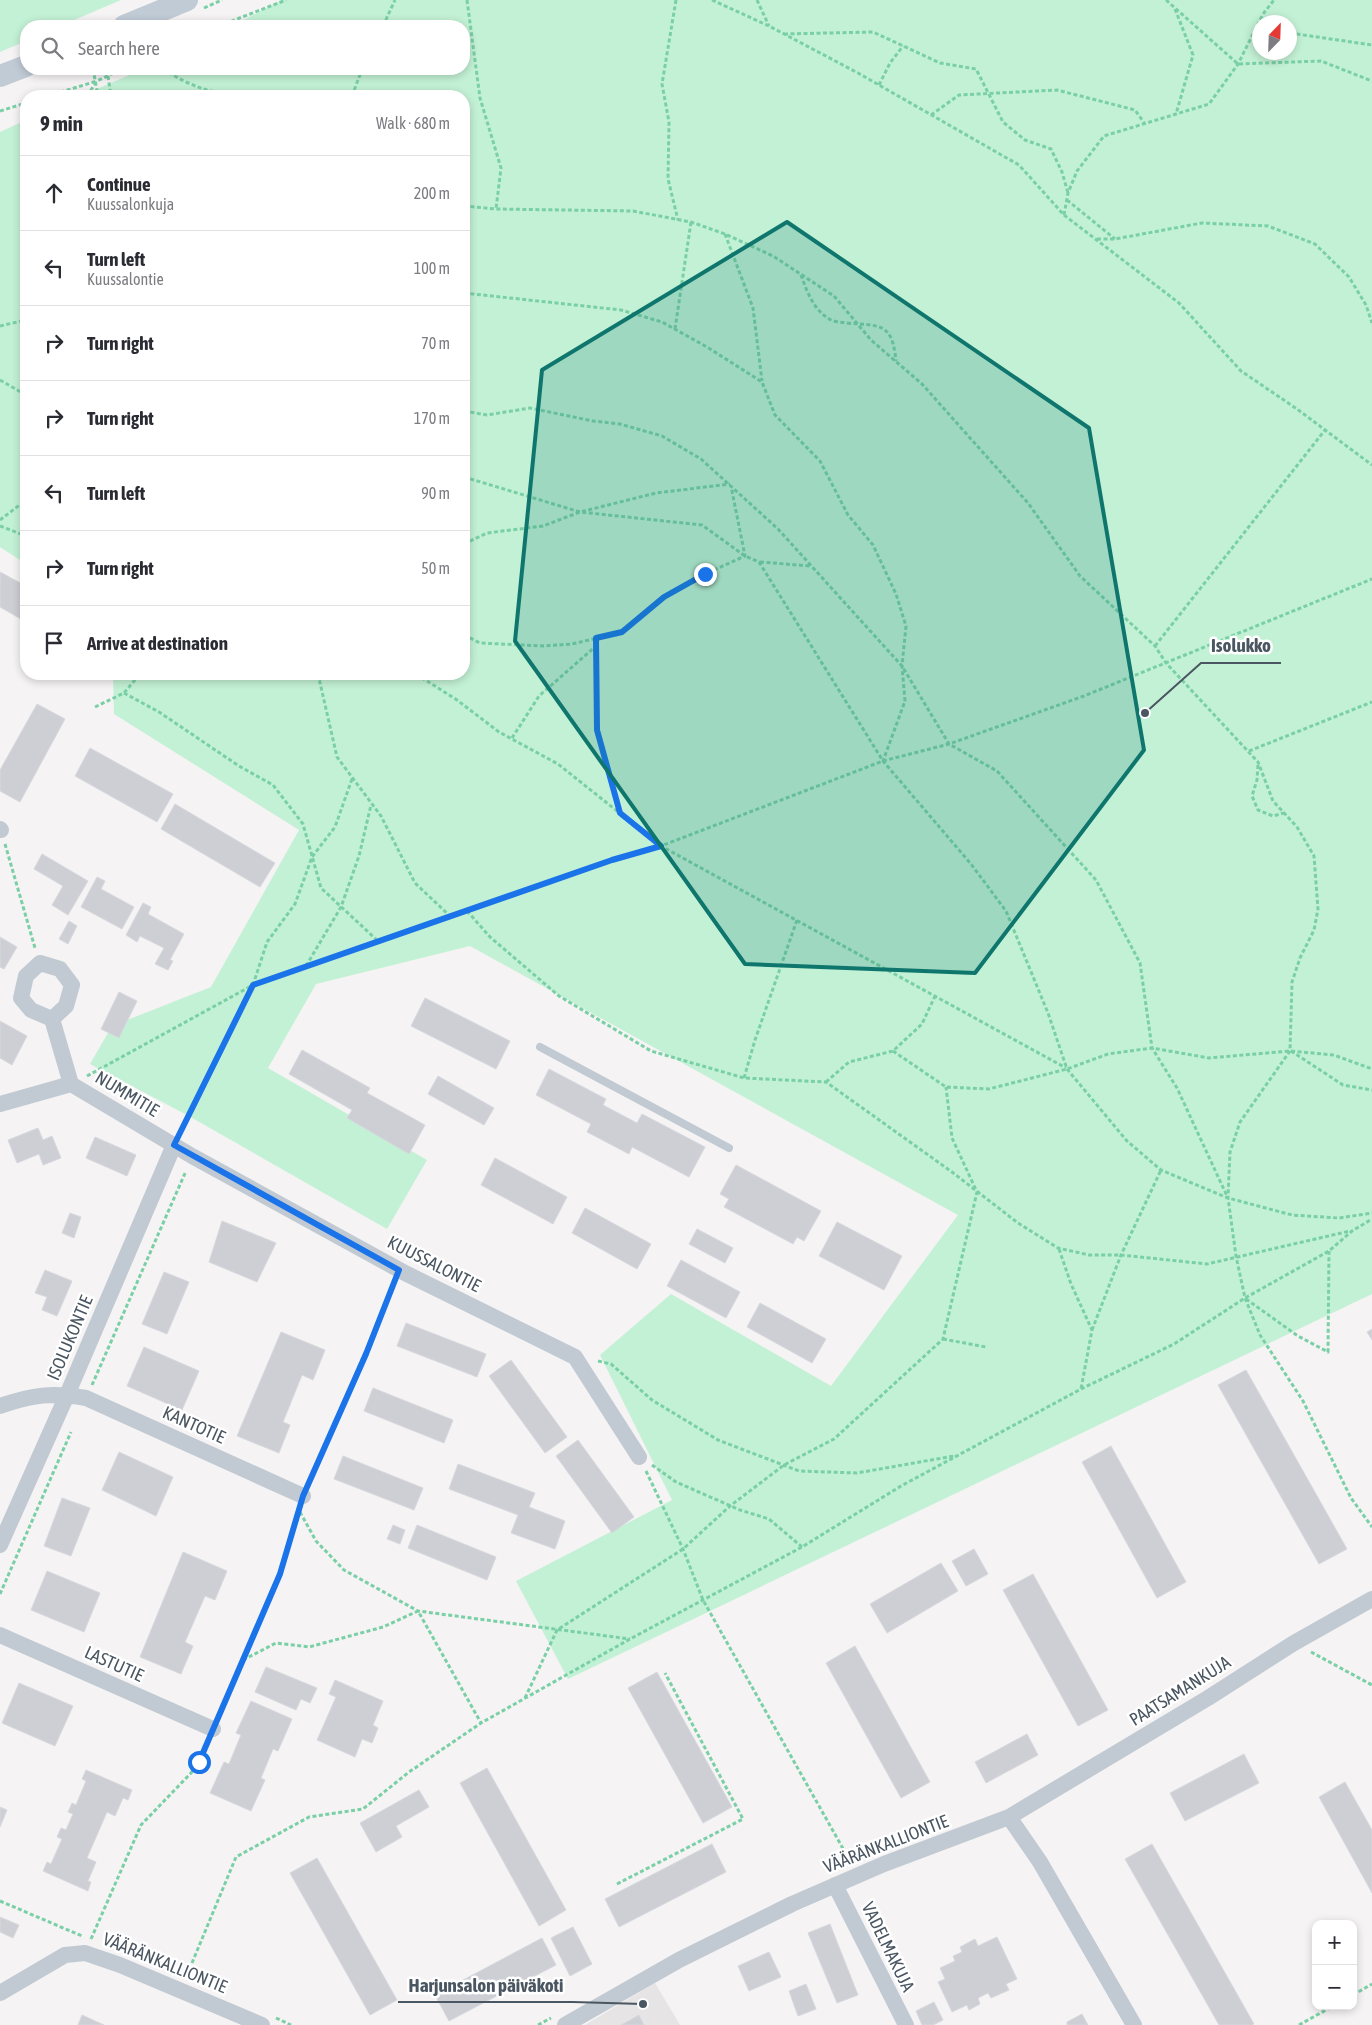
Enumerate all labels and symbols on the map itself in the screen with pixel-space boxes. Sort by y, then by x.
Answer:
north arrow [1252,15,1297,60]
route end [694,563,717,586]
callout: Isolukko [1201,629,1281,663]
text: Isolukko [1211,634,1271,656]
street label: NUMMITIE [92,1067,163,1121]
street label: KUUSSALONTIE [384,1231,485,1296]
street label: ISOLUKONTIE [42,1292,97,1383]
street label: KANTOTIE [160,1402,229,1448]
street label: LASTUTIE [82,1641,147,1686]
street label: PAATSAMANKUJA [1125,1651,1234,1730]
route start [188,1751,211,1774]
street label: VÄÄRÄNKALLIONTIE [820,1810,952,1877]
street label: VADELMAKUJA [858,1899,919,1995]
street label: VÄÄRÄNKALLIONTIE [100,1928,231,1997]
callout: Harjunsalon päiväkoti [398,1968,573,2002]
text: Harjunsalon päiväkoti [409,1974,563,1996]

